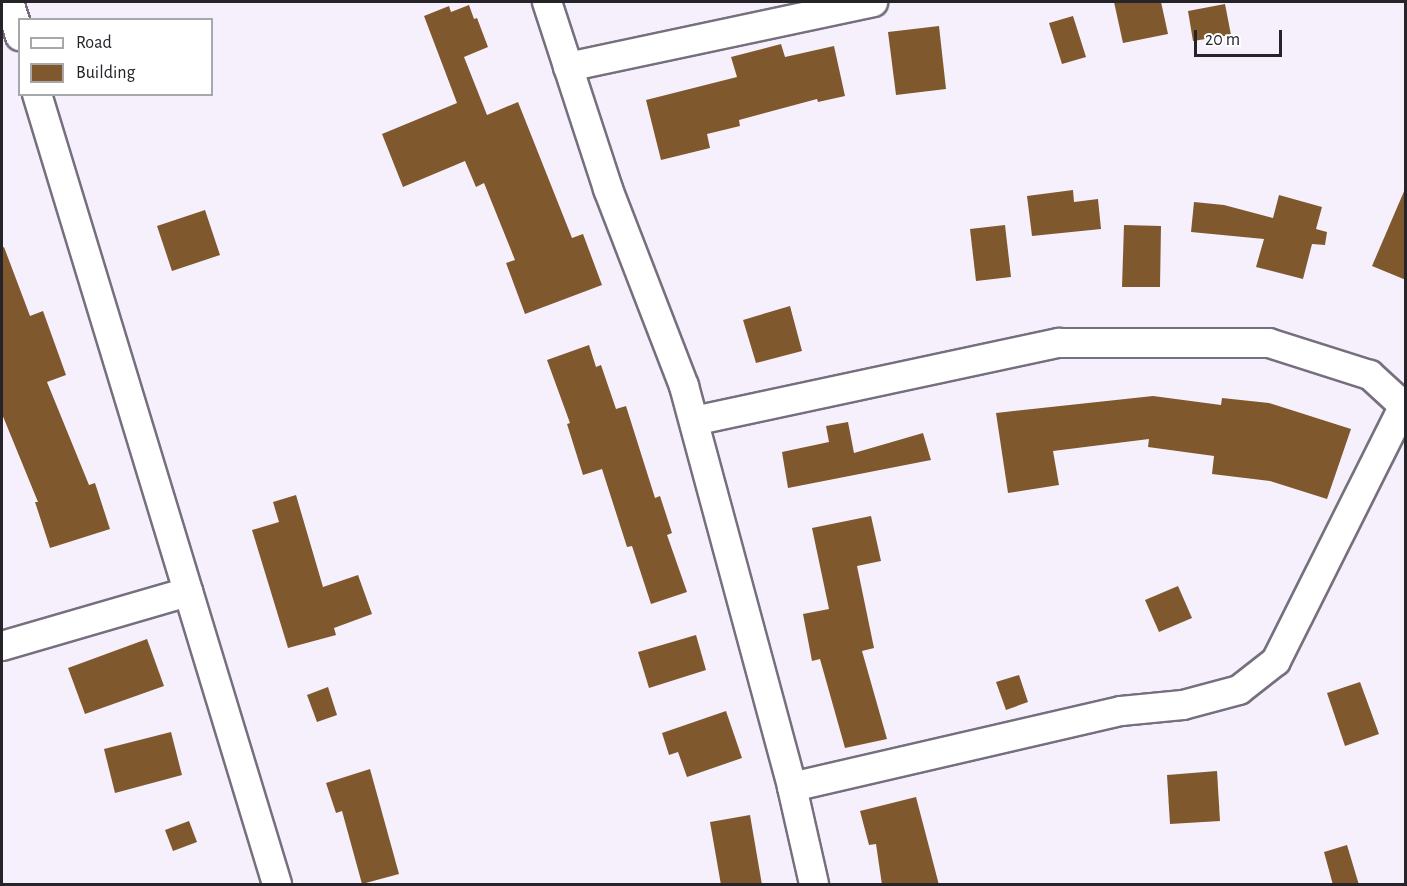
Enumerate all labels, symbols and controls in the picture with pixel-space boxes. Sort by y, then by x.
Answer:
legend [18,18,213,96]
scale bar [1197,18,1286,56]
text: 20 m [1205,31,1240,49]
text: Road [76,34,112,52]
text: Building [76,64,135,82]

